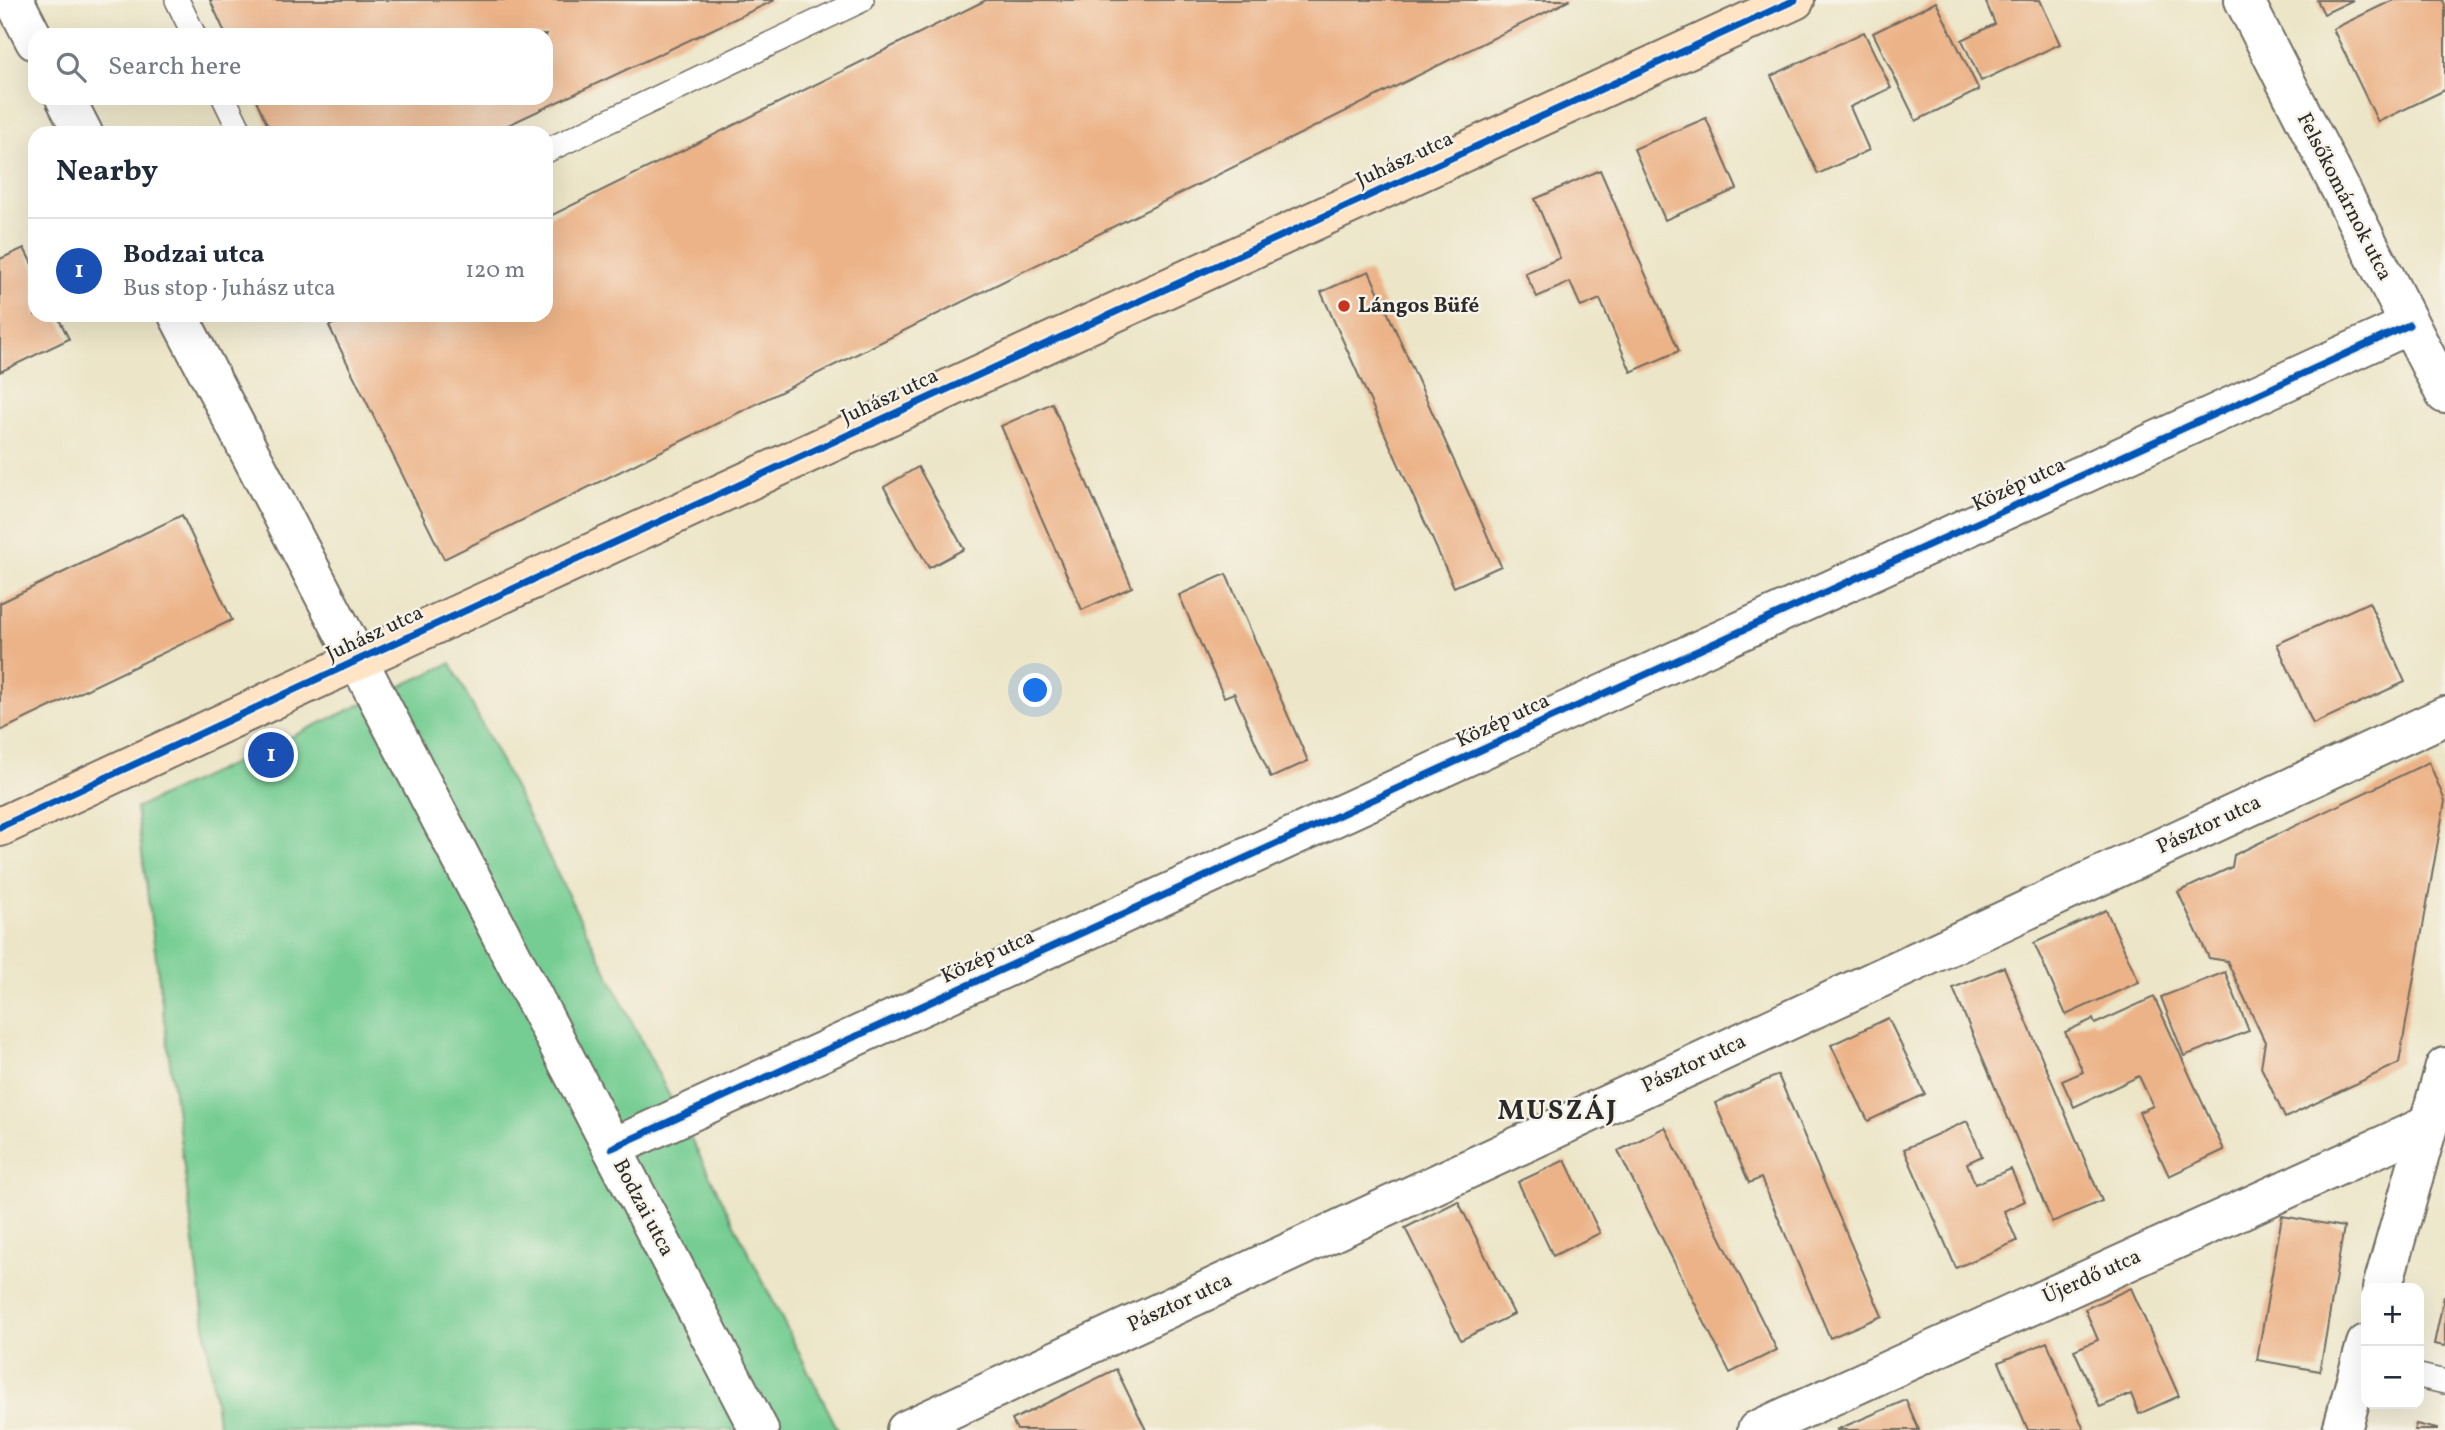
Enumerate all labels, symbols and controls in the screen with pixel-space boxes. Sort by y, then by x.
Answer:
search box [28,28,553,105]
icon: search [52,48,90,86]
text: Search here [108,49,241,85]
street label: Felsőkomárnok utca [2289,108,2399,286]
street label: Juhász utca [1352,125,1458,195]
text: Nearby [56,151,158,193]
text: Bodzai utca [123,237,265,273]
text: 1 [74,255,84,287]
text: 120 m [465,255,525,287]
text: Bus stop · Juhász utca [123,273,336,305]
place label: Lángos Büfé [1358,292,1479,321]
marker: Lángos Büfé [1336,298,1352,314]
street label: Juhász utca [837,362,943,432]
street label: Közép utca [1967,451,2071,519]
street label: Juhász utca [322,599,428,669]
your location [1018,673,1052,707]
street label: Közép utca [1451,687,1555,755]
pin: 1 [248,729,294,781]
street label: Pásztor utca [2152,788,2266,862]
street label: Közép utca [936,923,1040,991]
street label: Pásztor utca [1637,1027,1751,1101]
district label: MUSZÁJ [1498,1092,1618,1131]
street label: Bodzai utca [605,1154,681,1262]
street label: Újerdő utca [2038,1242,2146,1312]
street label: Pásztor utca [1123,1266,1237,1340]
map controls [2361,1283,2424,1409]
button: + [2361,1283,2424,1346]
button: − [2361,1346,2424,1409]

